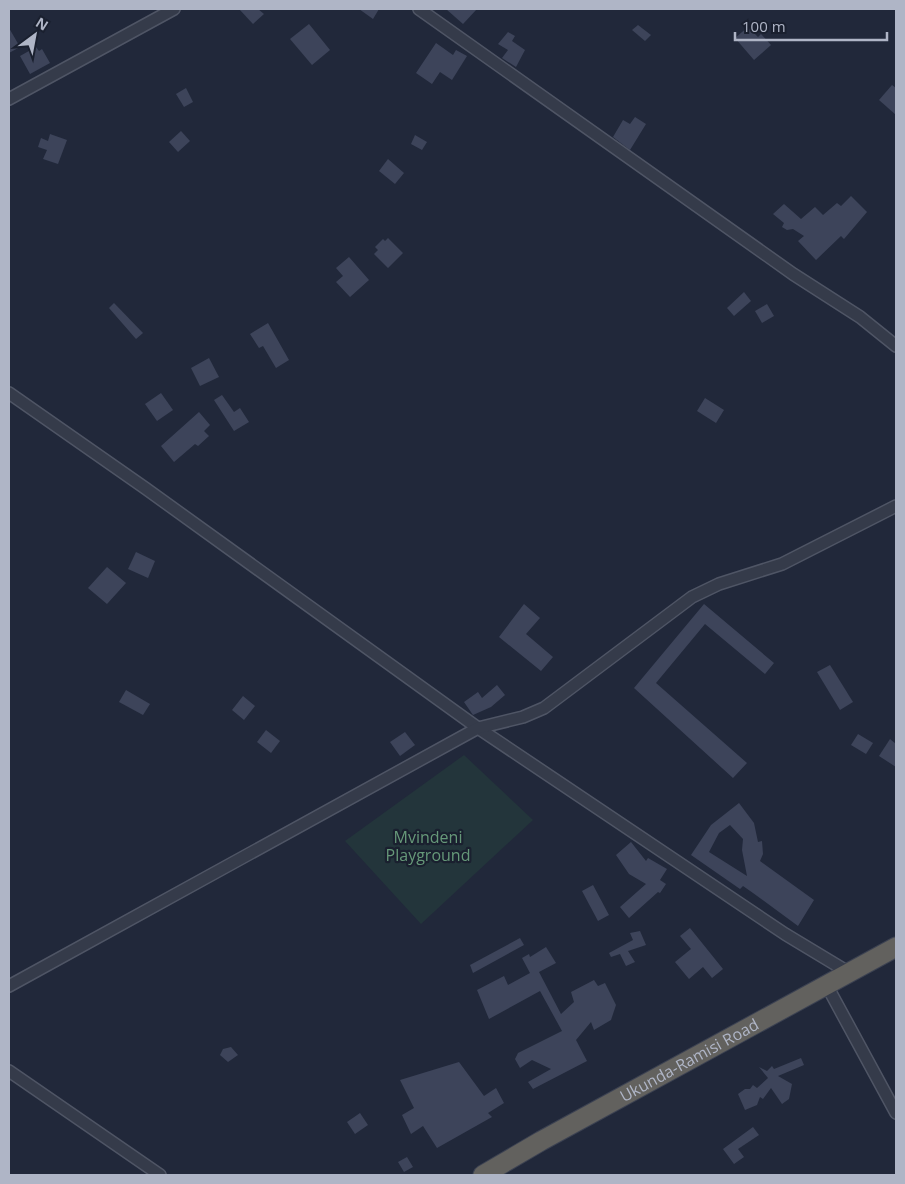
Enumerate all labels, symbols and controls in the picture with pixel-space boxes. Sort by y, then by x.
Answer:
north arrow [10,10,60,60]
scale bar [735,10,888,42]
text: N [32,12,52,35]
text: 100 m [742,16,786,36]
park label: Mvindeni Playground [386,826,470,866]
street label: Ukunda-Ramisi Road [616,1013,762,1107]

